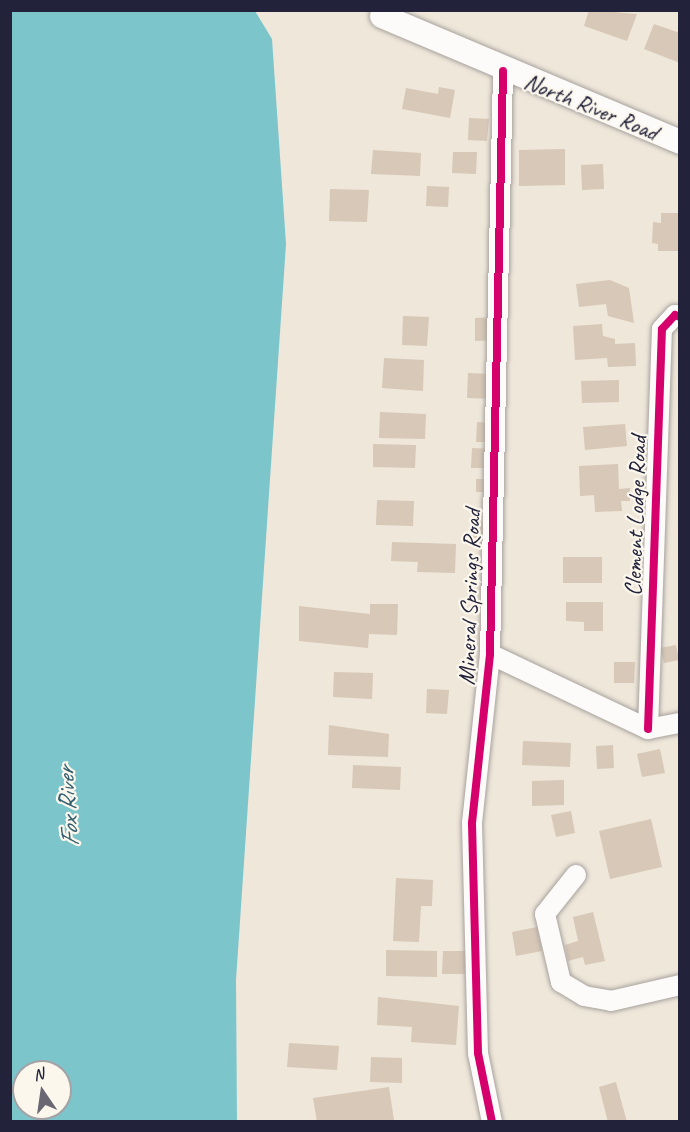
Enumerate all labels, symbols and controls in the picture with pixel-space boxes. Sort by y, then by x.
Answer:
street label: North River Road [519,67,663,147]
street label: Clement Lodge Road [619,435,653,597]
street label: Mineral Springs Road [453,508,487,686]
water label: Fox River [50,765,86,849]
north arrow [12,1060,72,1120]
text: N [31,1064,45,1085]

